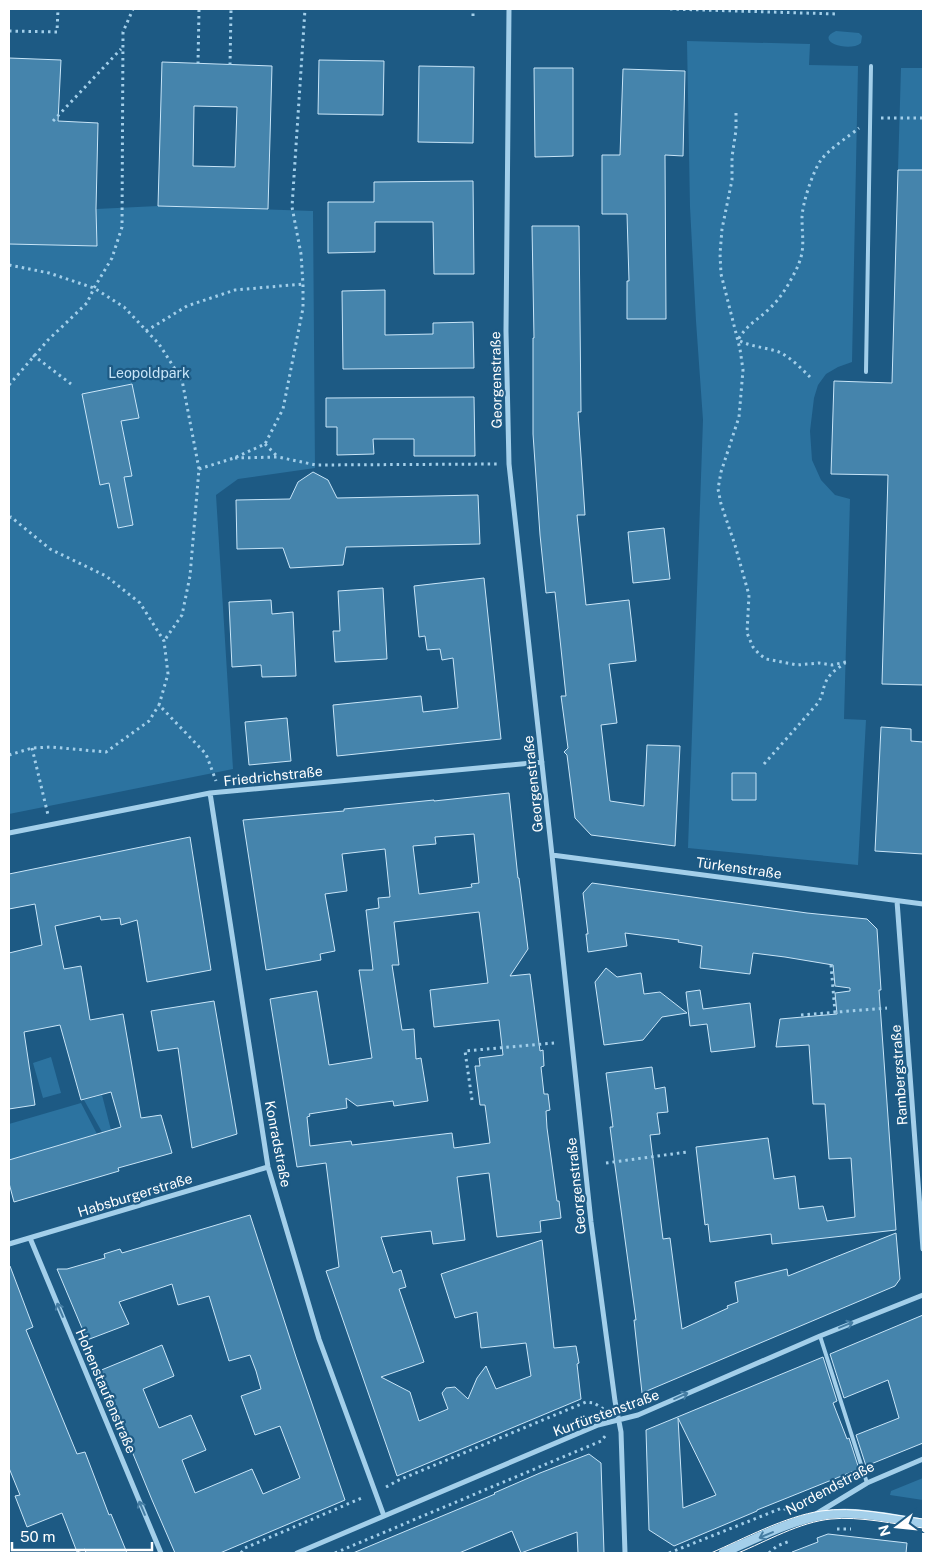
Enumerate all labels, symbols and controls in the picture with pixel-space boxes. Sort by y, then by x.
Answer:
street label: Georgenstraße [487,331,505,429]
park label: Leopoldpark [108,365,190,381]
street label: Georgenstraße [520,735,546,833]
street label: Friedrichstraße [223,763,323,789]
street label: Türkenstraße [695,854,783,882]
street label: Rambergstraße [888,1024,910,1126]
street label: Konradstraße [262,1099,294,1189]
street label: Georgenstraße [563,1137,589,1235]
street label: Habsburgerstraße [76,1170,194,1220]
one-way arrow [55,1303,64,1318]
one-way arrow [838,1320,853,1330]
street label: Hohenstaufenstraße [73,1326,140,1456]
street label: Kurfürstenstraße [551,1386,661,1440]
one-way arrow [673,1391,688,1401]
street label: Nordendstraße [783,1458,877,1518]
one-way arrow [137,1501,147,1516]
north arrow [872,1502,922,1552]
scale bar [12,1520,152,1552]
text: N [875,1523,894,1538]
text: 50 m [20,1528,55,1545]
one-way arrow [759,1530,774,1540]

